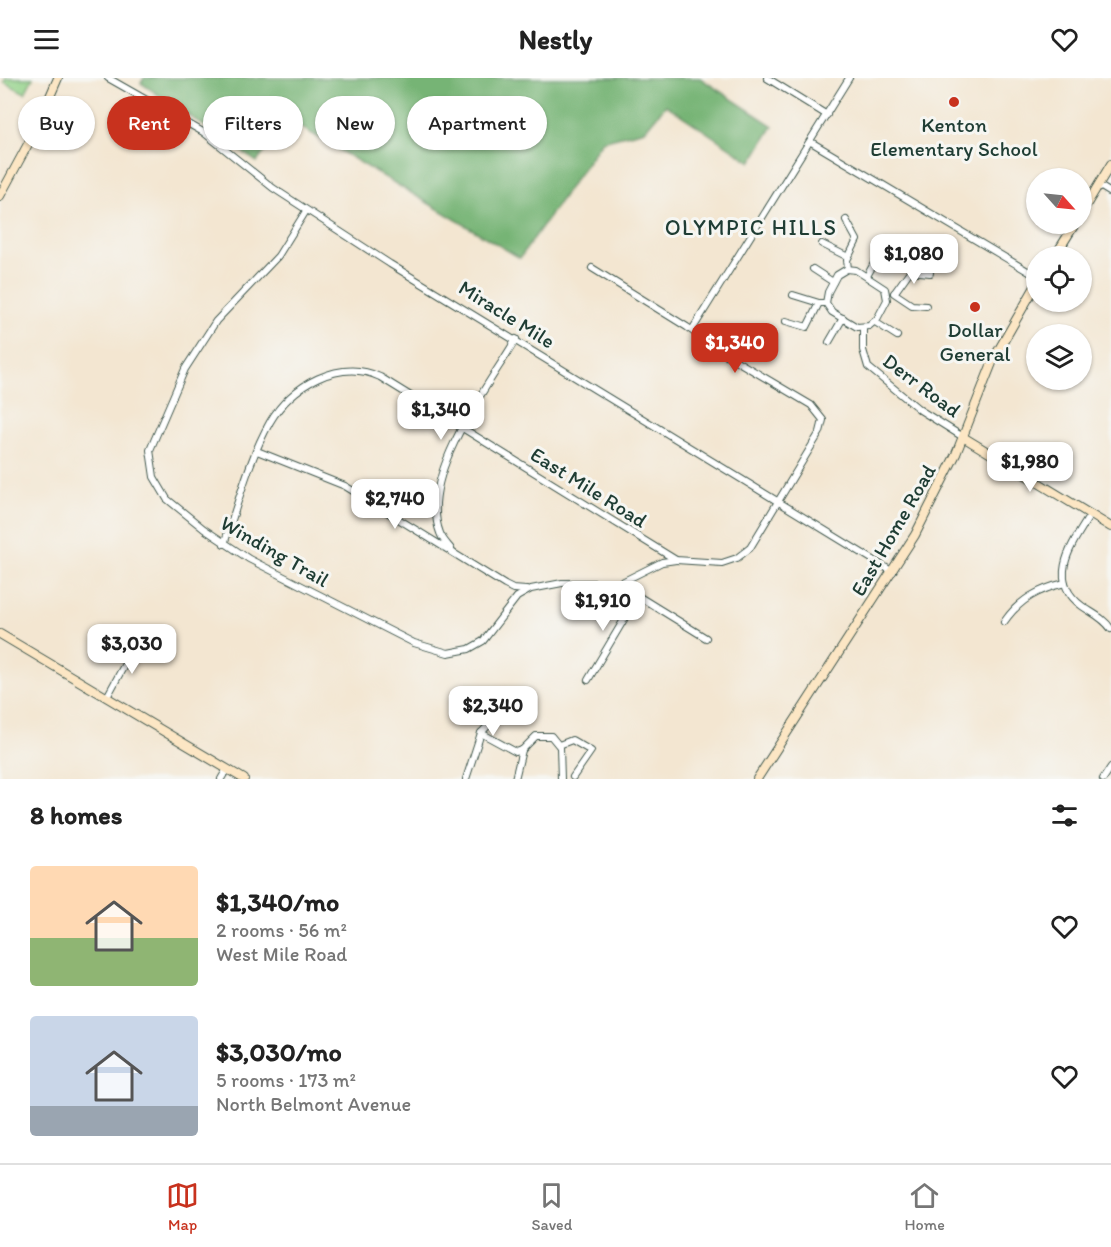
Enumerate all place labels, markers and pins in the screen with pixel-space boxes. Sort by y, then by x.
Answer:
marker: Kenton Elementary School [947,95,961,109]
place label: Kenton Elementary School [870,112,1038,161]
pin: $1,080 [865,234,963,285]
marker: Dollar General [968,300,982,314]
place label: Dollar General [939,317,1011,366]
pin: $1,340 [686,323,784,374]
pin: $1,340 [392,390,490,441]
pin: $1,980 [981,442,1079,493]
pin: $2,740 [346,479,444,530]
pin: $1,910 [554,581,652,632]
pin: $3,030 [83,624,181,675]
pin: $2,340 [444,686,542,737]

